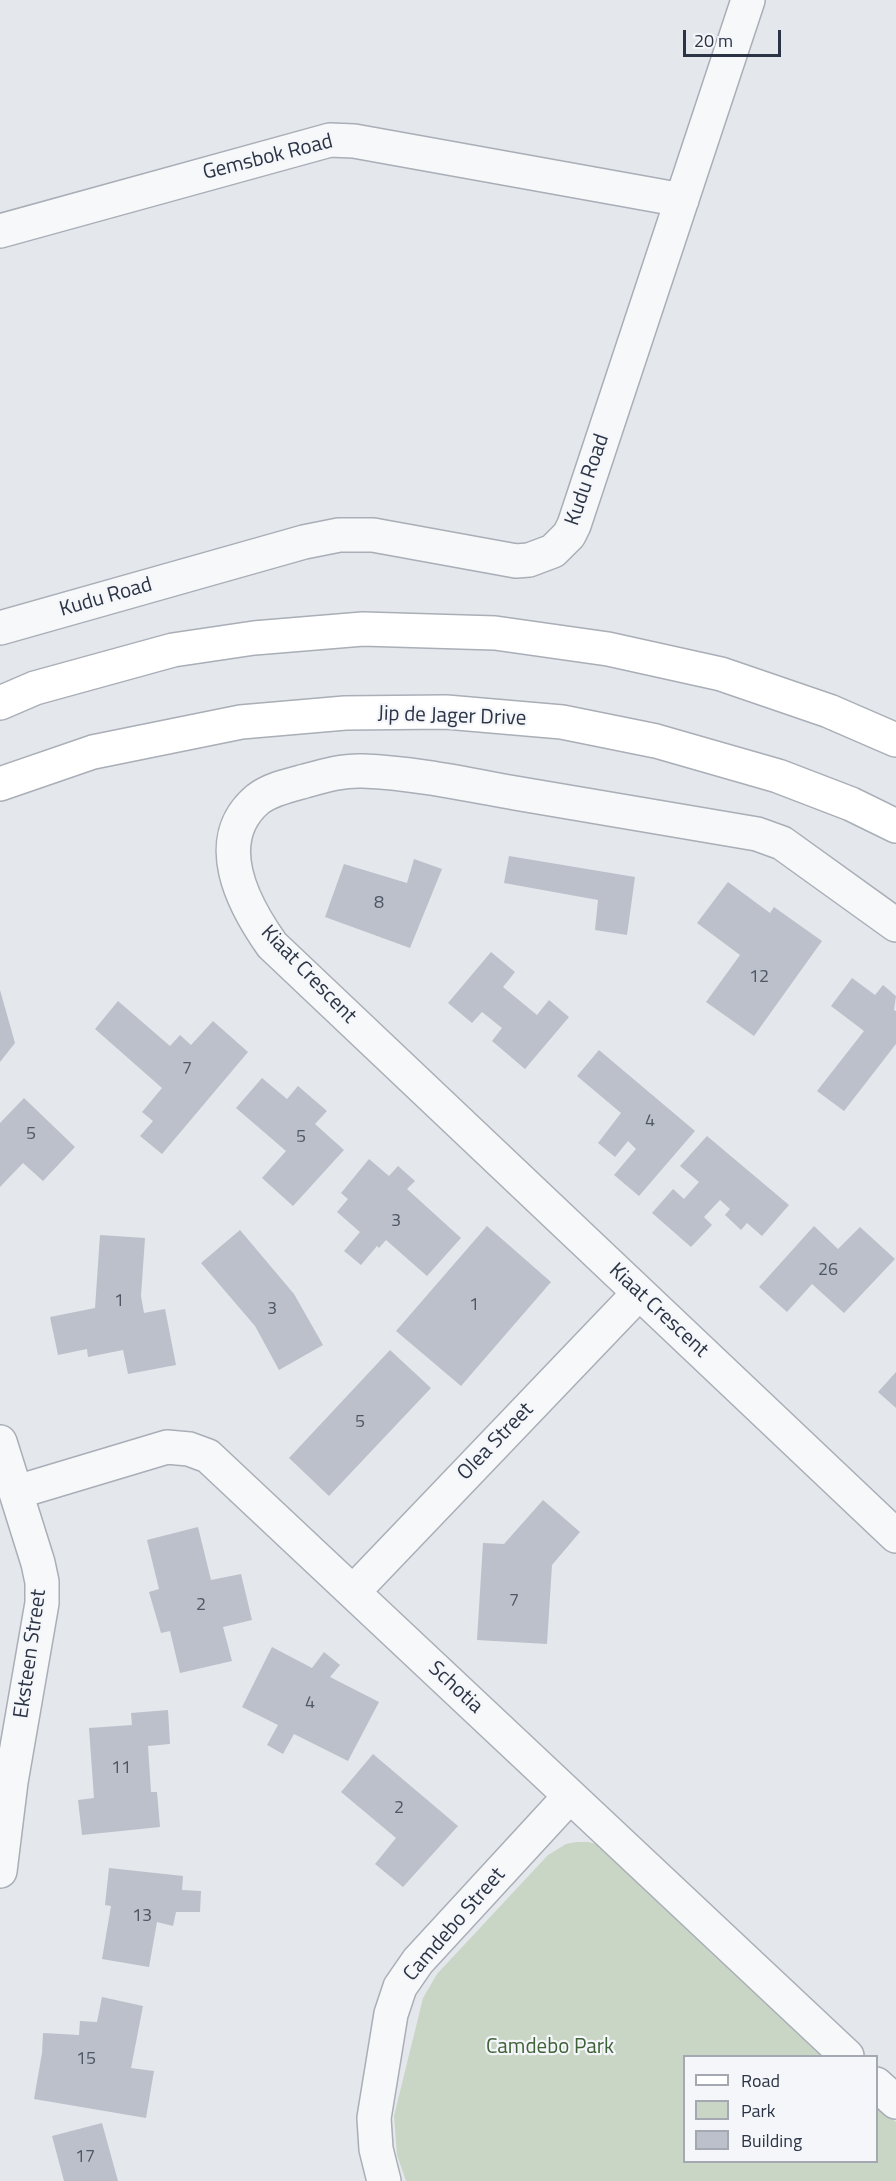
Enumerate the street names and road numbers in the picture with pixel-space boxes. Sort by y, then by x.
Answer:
street label: Gemsbok Road [200,130,336,186]
street label: Kudu Road [561,431,615,529]
street label: Kudu Road [57,573,155,623]
street label: Jip de Jager Drive [377,702,527,732]
street label: Kiaat Crescent [255,921,361,1029]
street label: Kiaat Crescent [603,1259,713,1363]
street label: Olea Street [453,1398,539,1486]
street label: Eksteen Street [9,1588,53,1720]
street label: Schotia [423,1657,487,1719]
street label: Camdebo Street [399,1863,511,1987]

